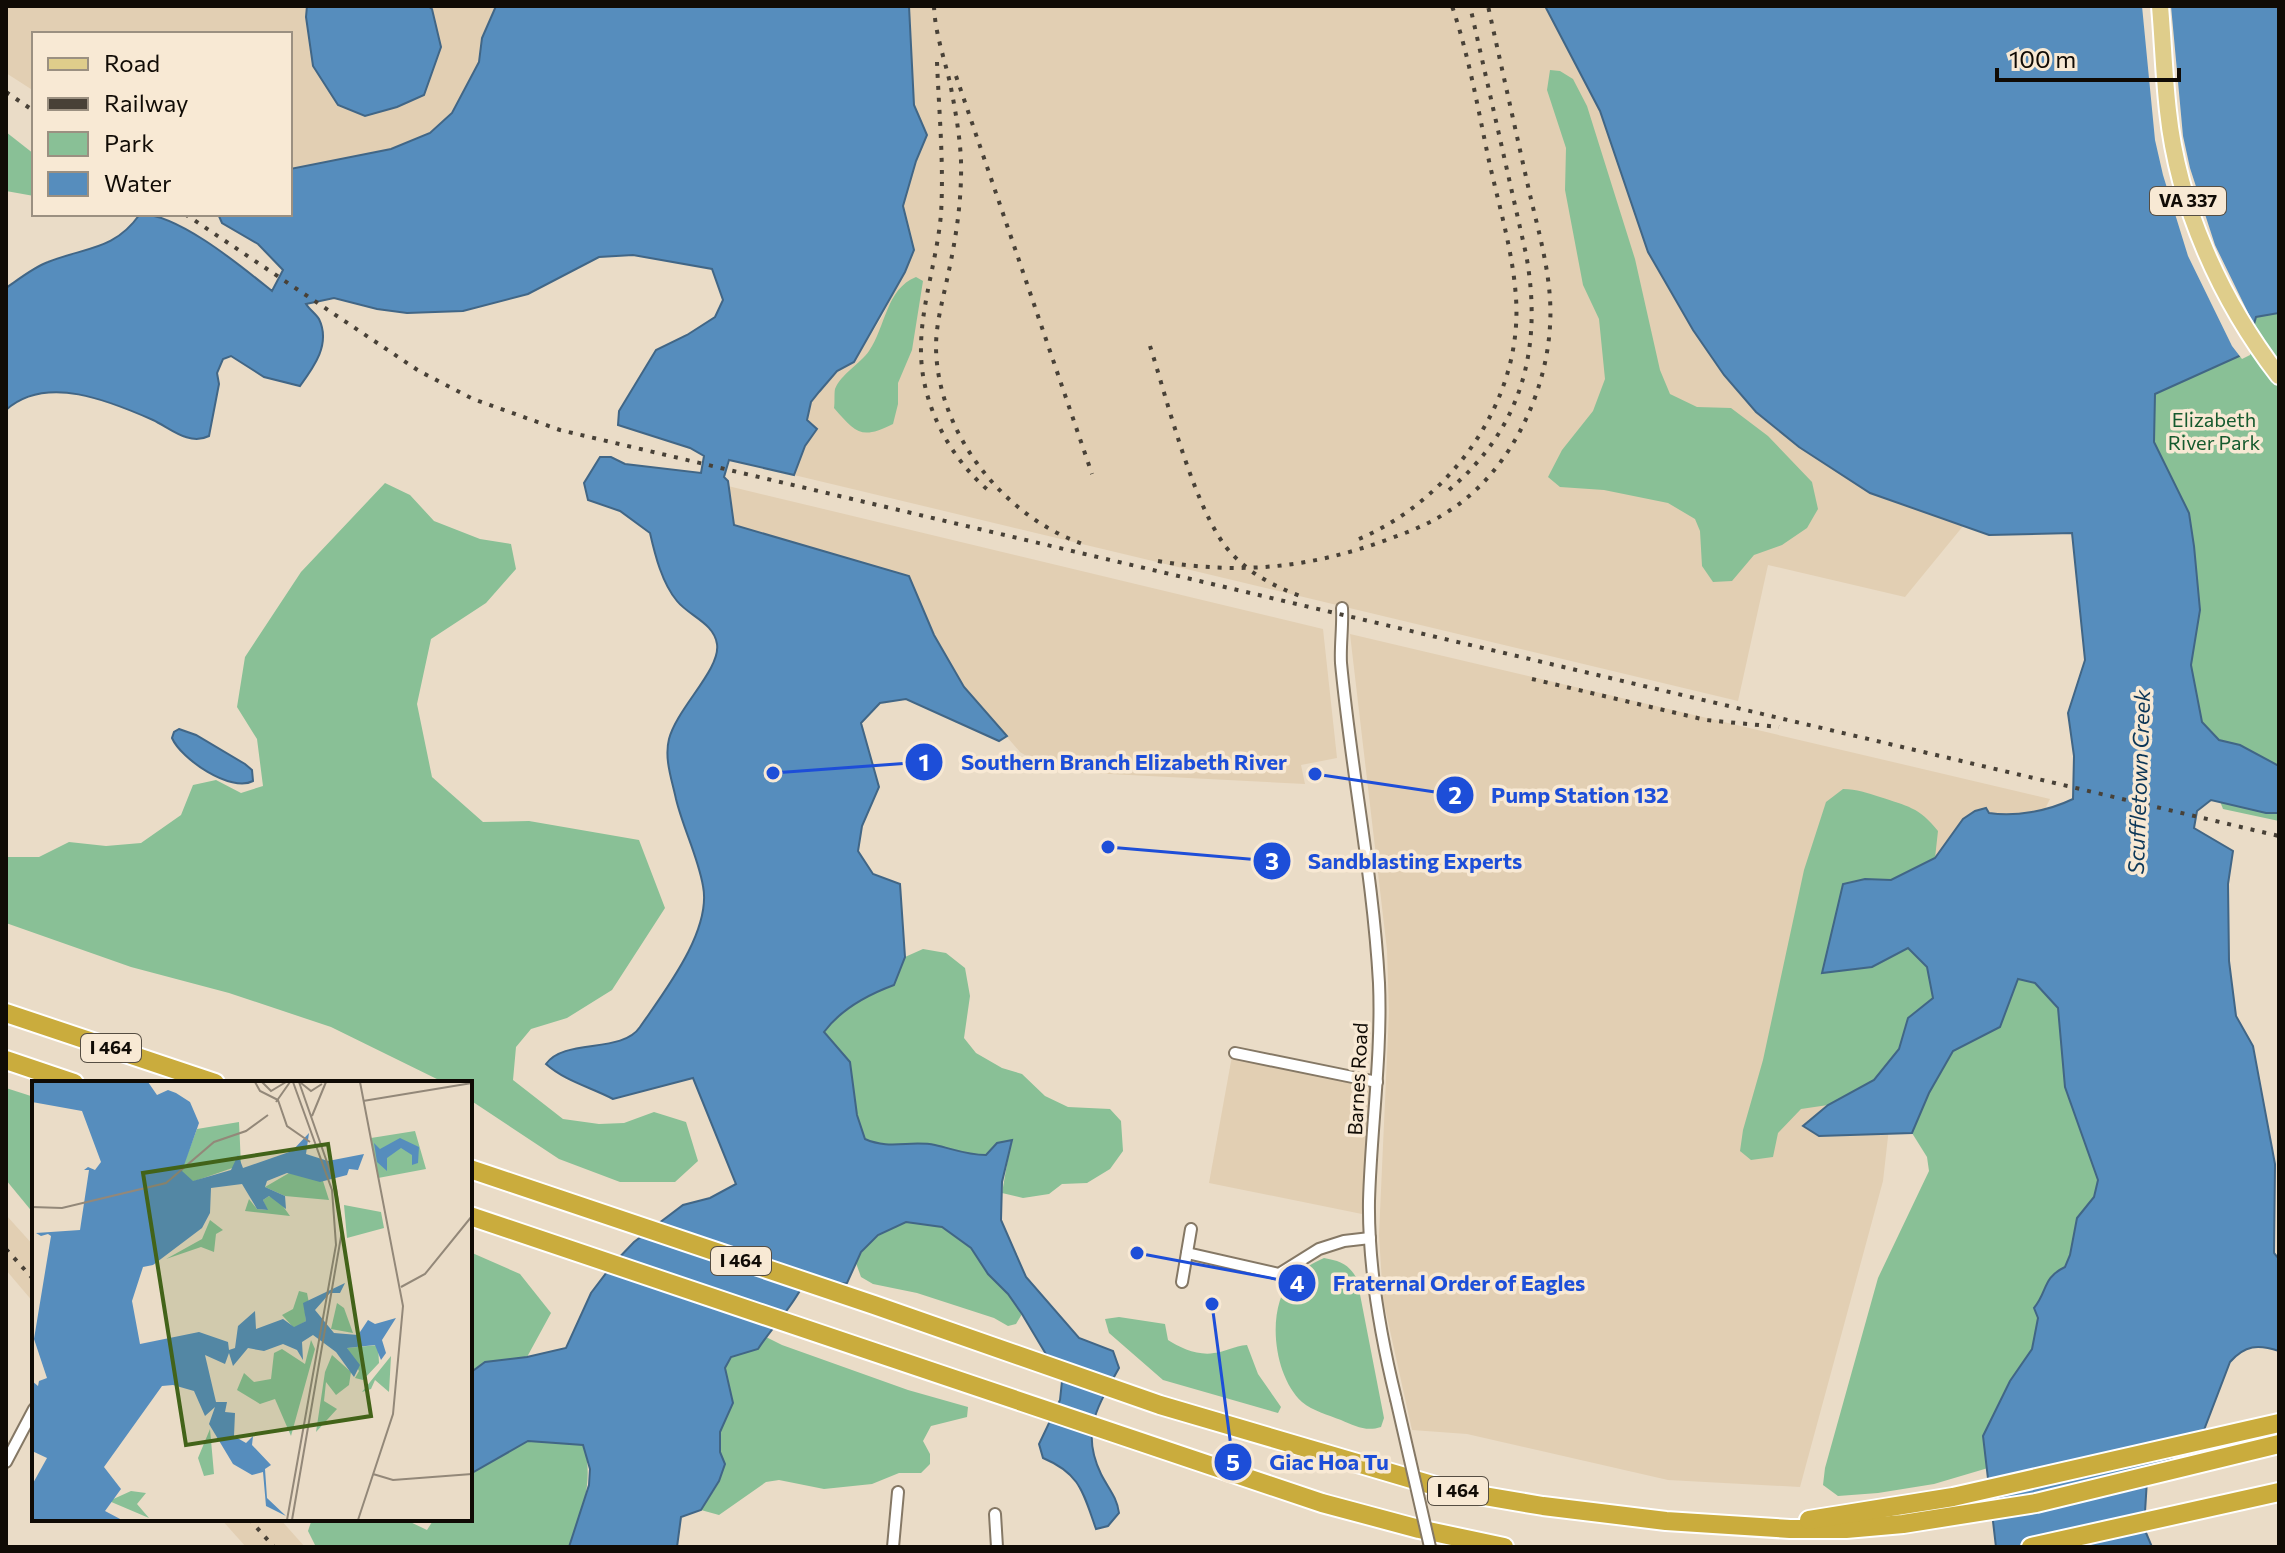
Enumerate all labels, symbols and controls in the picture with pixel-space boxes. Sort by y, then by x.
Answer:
legend [32,32,292,216]
scale bar [1997,32,2179,82]
text: 100 m [2009,44,2076,73]
text: Road [104,48,160,77]
text: Railway [104,88,189,117]
text: Park [104,128,154,157]
text: Water [104,168,172,197]
road number: VA 337 [2150,187,2226,215]
park label: Elizabeth River Park [2168,407,2260,454]
water label: Scuffletown Creek [2122,688,2155,875]
callout: Southern Branch Elizabeth River [904,739,1303,785]
text: 1 [919,747,929,776]
text: Southern Branch Elizabeth River [961,748,1287,775]
callout: Pump Station 132 [1435,772,1685,818]
text: 2 [1448,780,1462,809]
text: Pump Station 132 [1491,781,1669,808]
callout: Sandblasting Experts [1252,838,1538,884]
text: 3 [1265,846,1279,875]
text: Sandblasting Experts [1308,847,1522,874]
street label: Barnes Road [1342,1022,1372,1136]
road number: I 464 [81,1034,141,1062]
inset map [32,1081,472,1521]
road number: I 464 [711,1247,771,1275]
callout: Fraternal Order of Eagles [1277,1260,1602,1306]
text: 4 [1290,1268,1305,1297]
text: Fraternal Order of Eagles [1333,1269,1585,1296]
callout: Giac Hoa Tu [1213,1439,1405,1485]
text: 5 [1226,1447,1240,1476]
text: Giac Hoa Tu [1269,1448,1389,1475]
road number: I 464 [1428,1477,1488,1505]

